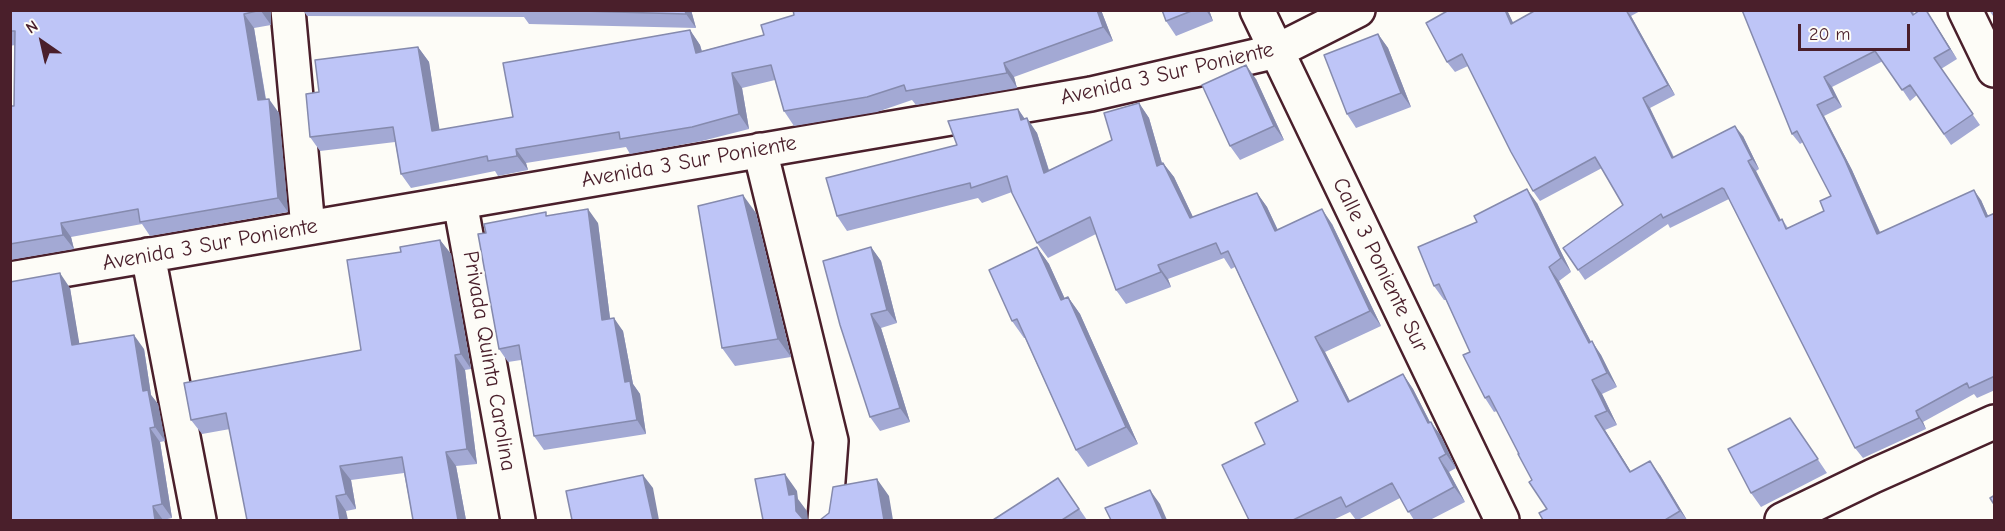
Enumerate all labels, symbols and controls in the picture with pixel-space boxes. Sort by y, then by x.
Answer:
north arrow [12,12,72,72]
scale bar [1801,12,1914,50]
text: N [23,17,41,37]
text: 20 m [1809,24,1850,45]
street label: Avenida 3 Sur Poniente [1058,37,1276,111]
street label: Avenida 3 Sur Poniente [579,130,799,194]
street label: Calle 3 Poniente Sur [1326,173,1434,357]
street label: Avenida 3 Sur Poniente [100,213,320,277]
street label: Privada Quinta Carolina [457,249,521,473]

